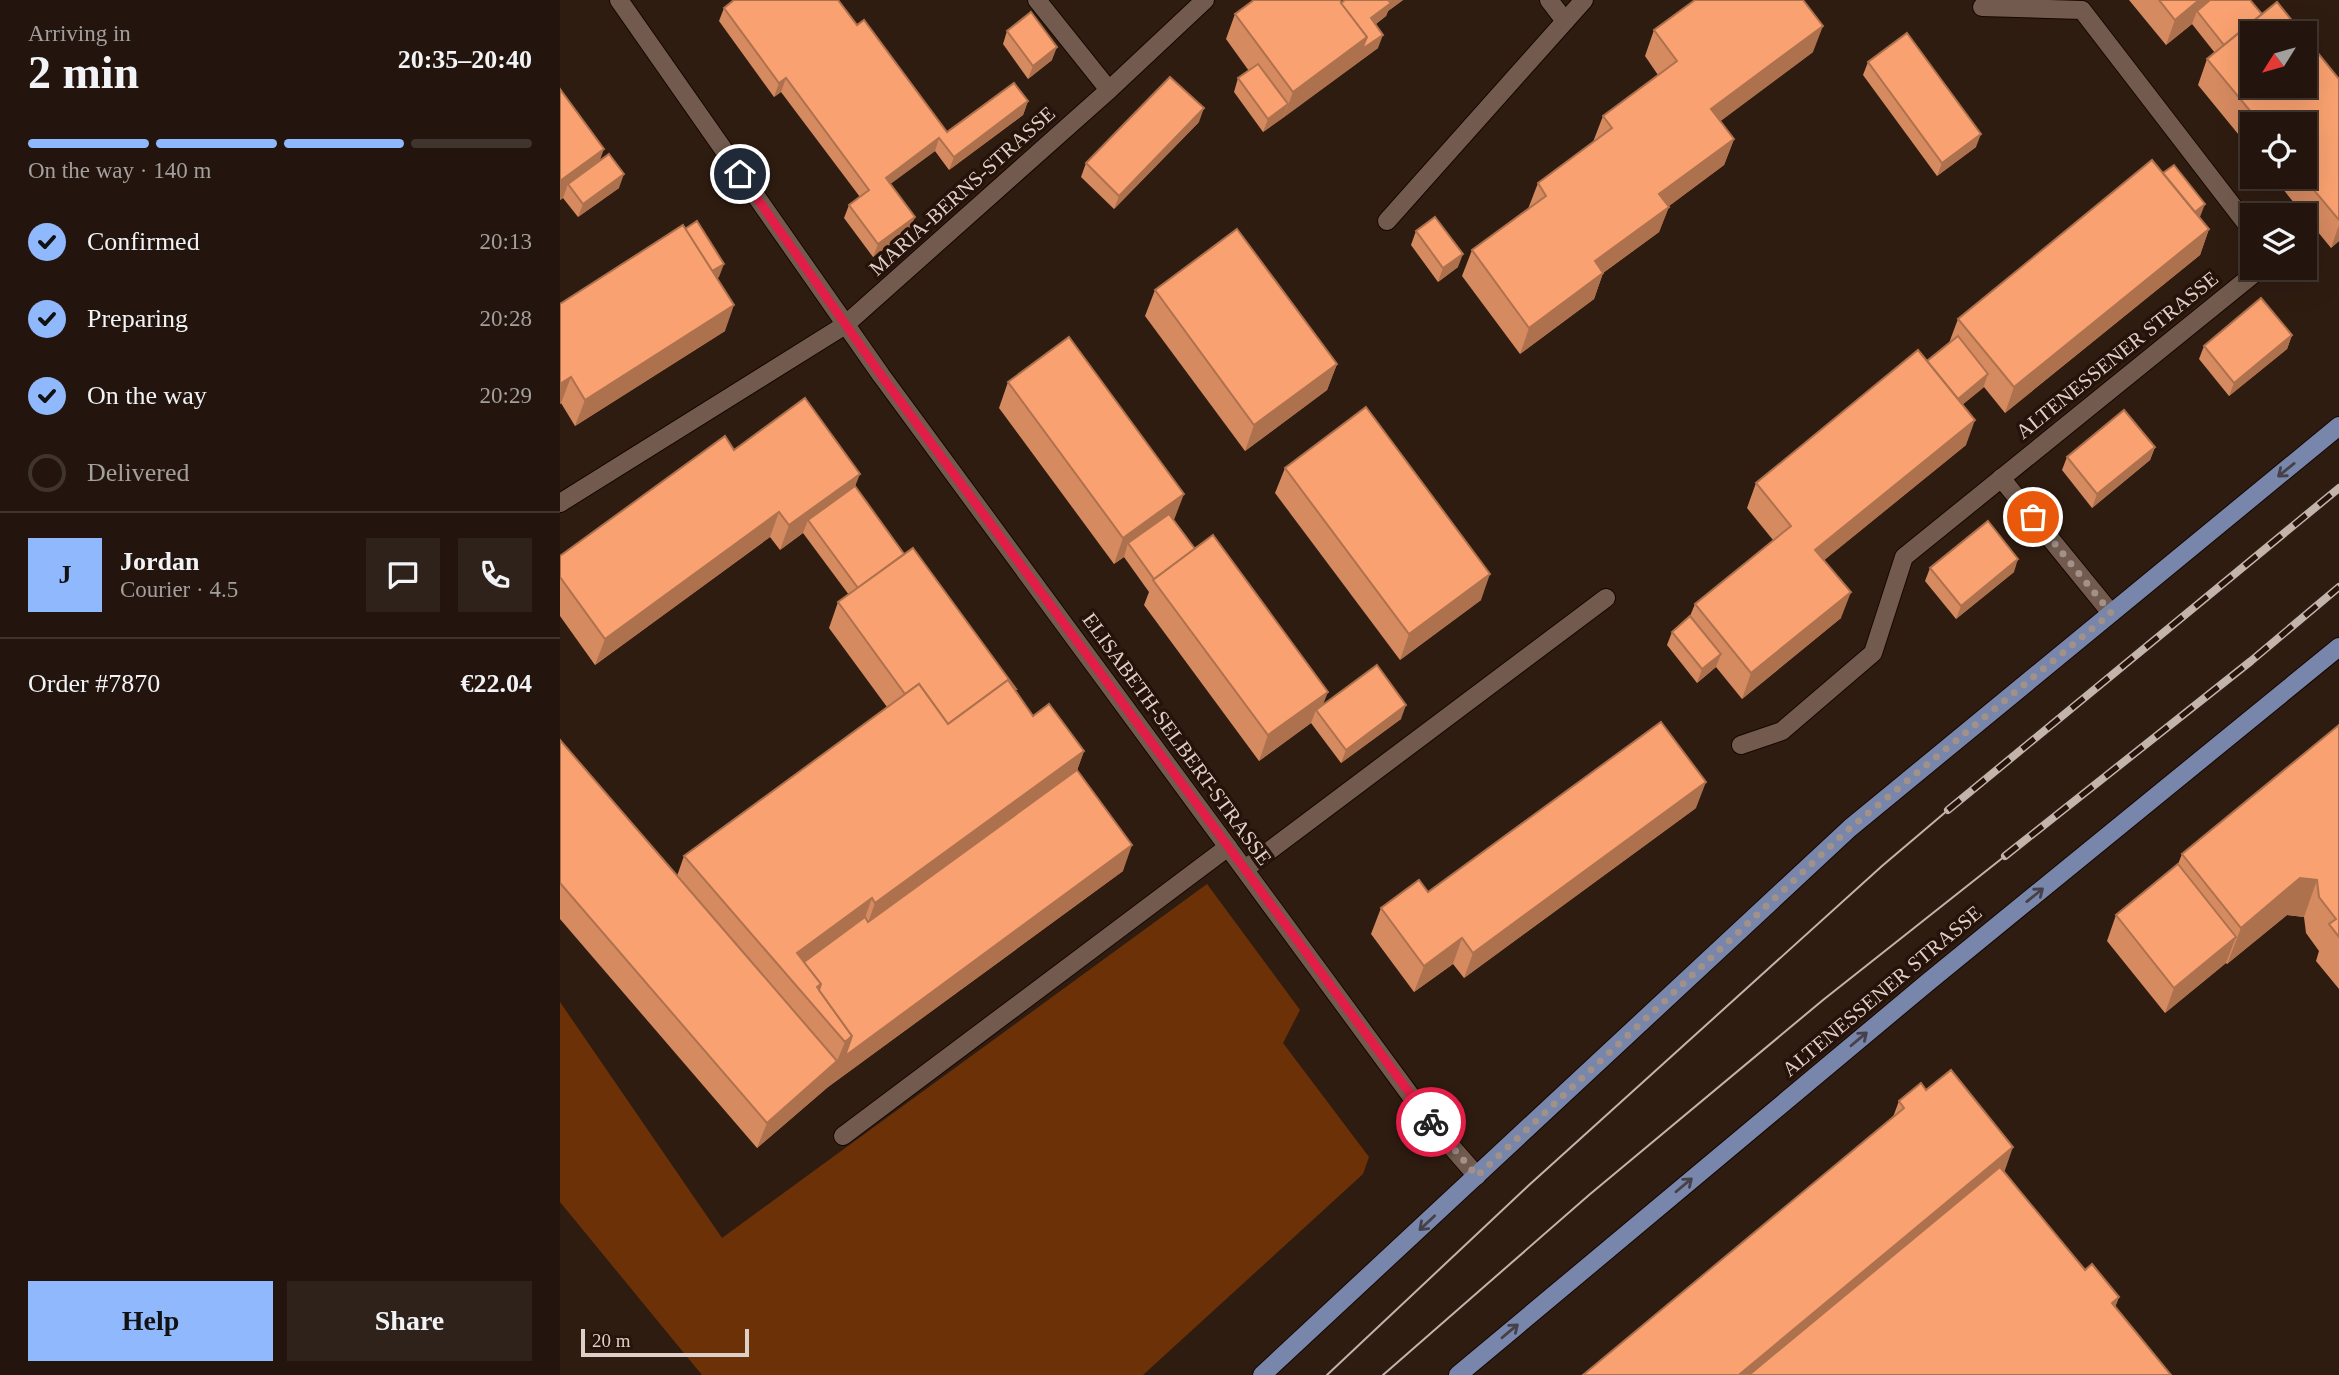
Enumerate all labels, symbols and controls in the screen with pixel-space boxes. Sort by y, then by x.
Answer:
text: Arriving in [28,21,131,46]
north arrow [2240,21,2317,98]
map controls [2240,21,2317,280]
text: 20:35–20:40 [398,45,532,74]
text: 2 min [28,47,139,98]
street label: MARIA-BERNS-STRASSE [864,101,1060,281]
button: locate [2240,112,2317,189]
pin [710,144,770,204]
icon: home [721,155,759,193]
text: On the way · 140 m [28,158,211,183]
button: layers [2240,203,2317,280]
icon: check [28,223,66,261]
text: Confirmed [87,227,200,256]
text: 20:13 [480,229,532,254]
street label: ALTENESSENER STRASSE [2011,266,2223,444]
icon: check [28,300,66,338]
text: Preparing [87,304,188,333]
text: 20:28 [480,306,532,331]
icon: check [28,377,66,415]
text: On the way [87,381,207,410]
text: 20:29 [480,383,532,408]
text: Delivered [87,458,190,487]
one-way arrow [2278,462,2296,477]
pin [2003,487,2063,547]
icon: bag [2014,498,2052,536]
button: chat [366,538,440,612]
button: phone [458,538,532,612]
text: Jordan [120,547,199,576]
text: J [59,560,72,589]
text: Courier · 4.5 [120,577,238,602]
street label: ELISABETH-SELBERT-STRASSE [1077,608,1277,870]
text: Order #7870 [28,669,160,698]
text: €22.04 [461,669,532,698]
one-way arrow [2025,887,2043,903]
street label: ALTENESSENER STRASSE [1777,900,1987,1082]
one-way arrow [1850,1032,1868,1048]
courier [1396,1087,1466,1157]
icon: bike [1412,1103,1450,1141]
one-way arrow [1675,1177,1693,1193]
one-way arrow [1419,1214,1436,1231]
button: Help [28,1281,273,1361]
button: Share [287,1281,532,1361]
one-way arrow [1500,1323,1518,1339]
scale bar [581,1326,749,1358]
text: 20 m [592,1330,631,1351]

